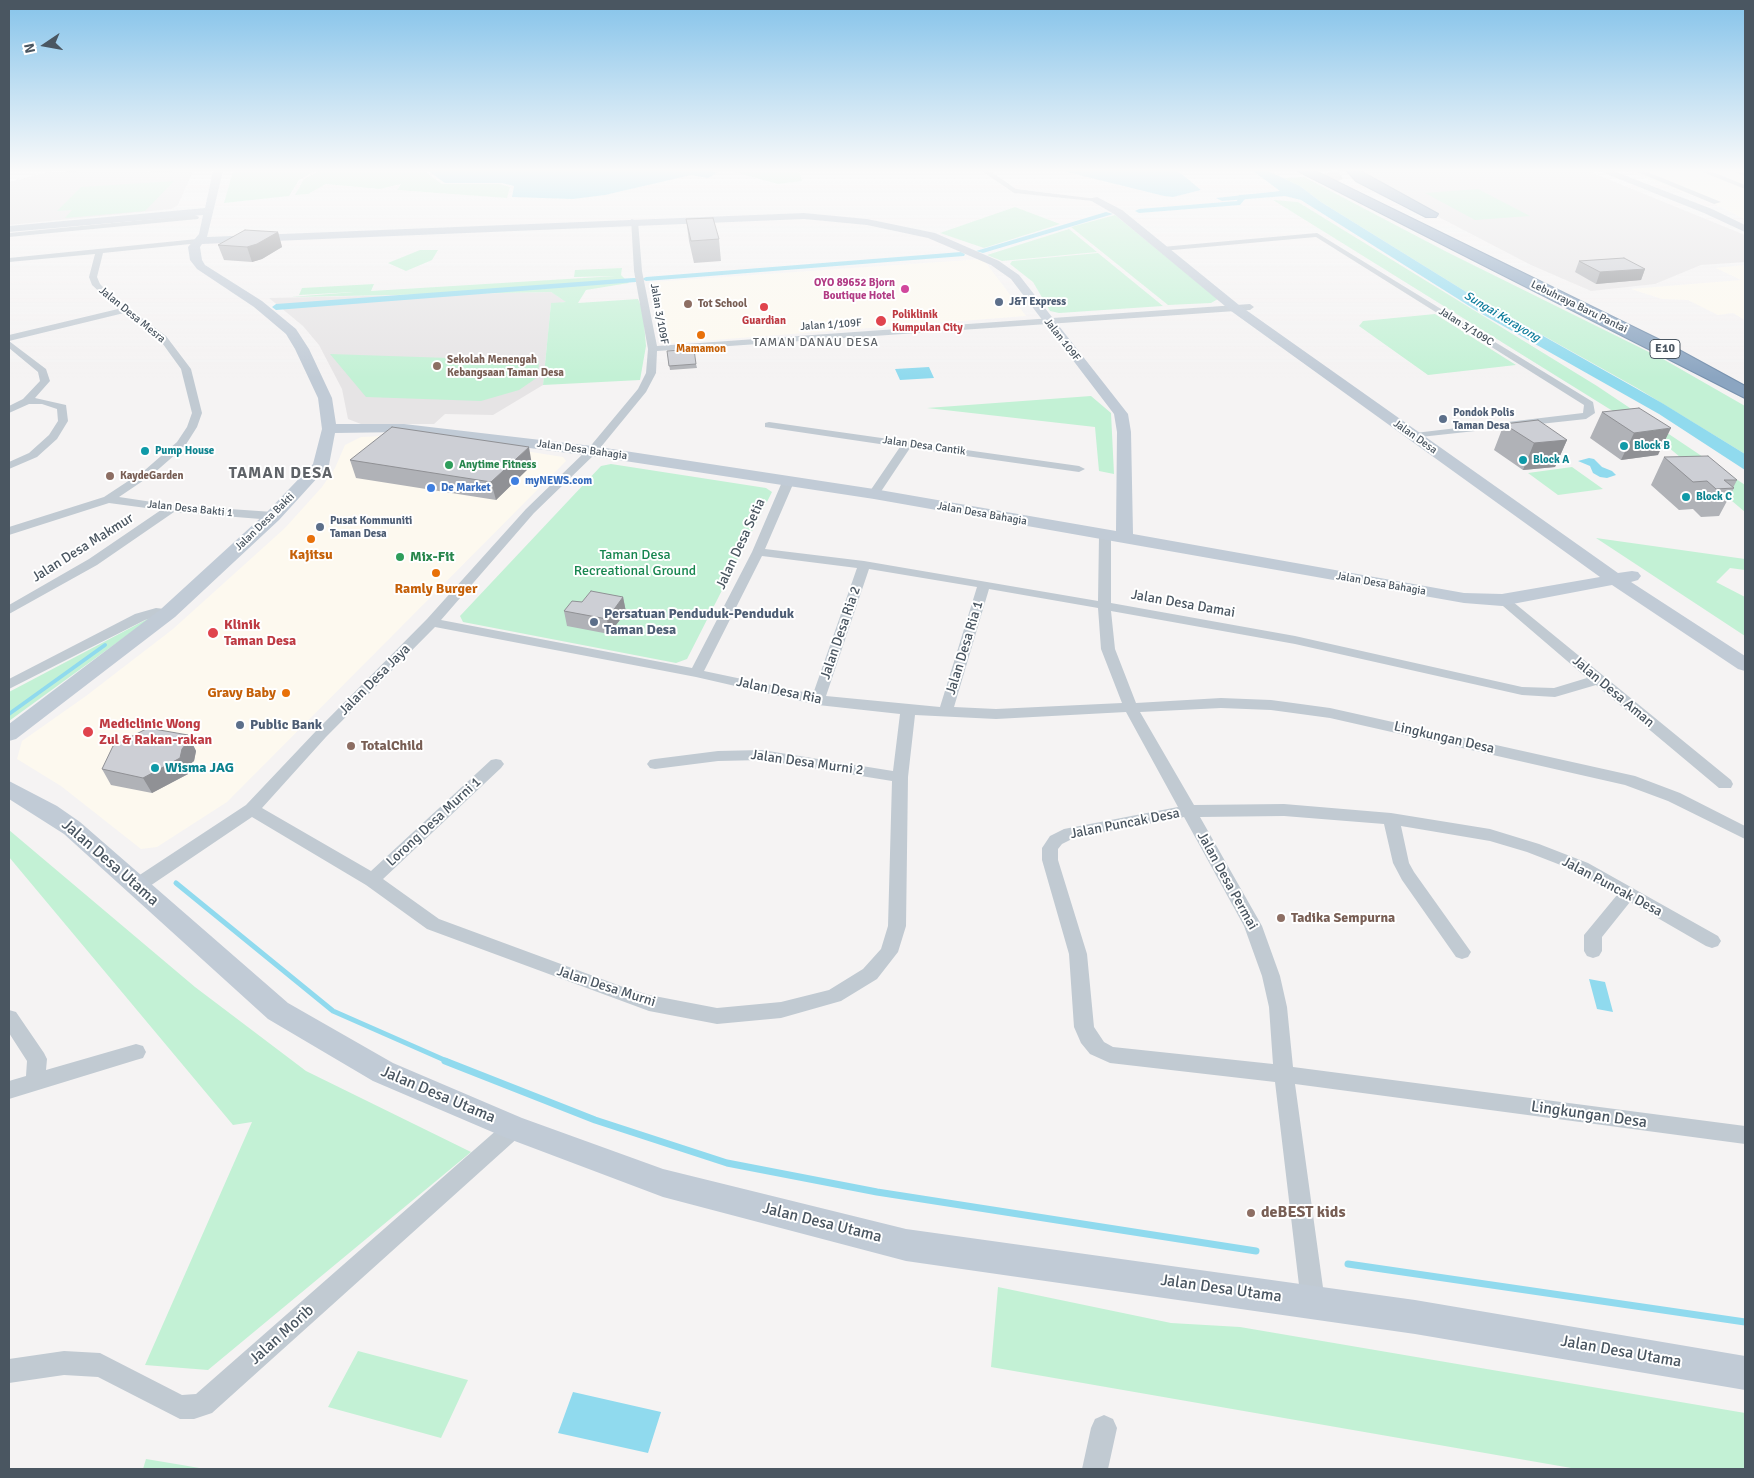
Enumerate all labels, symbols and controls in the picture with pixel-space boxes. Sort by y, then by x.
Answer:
north arrow [20,20,70,70]
text: N [21,42,39,55]
place label: OYO 89652 Bjorn Boutique Hotel [814,276,895,302]
street label: Lebuhraya Baru Pantai [1529,278,1629,336]
street label: Jalan 3/109F [647,283,671,345]
marker: OYO 89652 Bjorn Boutique Hotel [899,283,911,295]
street label: Jalan Desa Mesra [96,284,168,346]
water label: Sungai Kerayong [1461,289,1543,345]
place label: J&T Express [1009,295,1066,309]
marker: J&T Express [993,296,1005,308]
place label: Tot School [698,297,747,311]
marker: Tot School [682,298,694,310]
marker: Guardian [758,301,770,313]
street label: Jalan 3/109C [1436,305,1496,349]
place label: Poliklinik Kumpulan City [892,308,963,334]
place label: Guardian [742,314,786,328]
marker: Poliklinik Kumpulan City [874,314,888,328]
street label: Jalan 1/109F [800,316,862,334]
street label: Jalan 109F [1041,316,1083,364]
marker: Mamamon [695,329,707,341]
district label: TAMAN DANAU DESA [751,336,881,350]
road number: E10 [1650,339,1680,358]
place label: Mamamon [676,342,726,356]
place label: Sekolah Menengah Kebangsaan Taman Desa [447,353,564,379]
marker: Sekolah Menengah Kebangsaan Taman Desa [431,360,443,372]
place label: Pondok Polis Taman Desa [1453,406,1514,432]
marker: Pondok Polis Taman Desa [1437,413,1449,425]
street label: Jalan Desa [1391,417,1439,457]
street label: Jalan Desa Cantik [882,434,966,458]
street label: Jalan Desa Bahagia [536,437,628,463]
place label: Block B [1634,439,1670,453]
marker: Block B [1618,440,1630,452]
place label: Pump House [155,444,214,458]
marker: Pump House [139,445,151,457]
place label: Block A [1533,453,1569,467]
marker: Block A [1517,454,1529,466]
place label: Anytime Fitness [459,458,536,472]
marker: Anytime Fitness [443,459,455,471]
district label: TAMAN DESA [227,464,335,484]
place label: KaydeGarden [120,469,184,483]
marker: KaydeGarden [104,470,116,482]
place label: myNEWS.com [525,474,592,488]
marker: myNEWS.com [509,475,521,487]
place label: De Market [441,481,491,495]
marker: De Market [425,482,437,494]
street label: Jalan Desa Bakti [233,490,297,554]
place label: Block C [1696,490,1732,504]
marker: Block C [1680,491,1692,503]
street label: Jalan Desa Setia [713,496,769,592]
street label: Jalan Desa Bakti 1 [147,498,233,520]
street label: Jalan Desa Bahagia [936,500,1028,528]
street label: Jalan Desa Makmur [29,510,137,586]
place label: Pusat Kommuniti Taman Desa [330,514,412,540]
marker: Pusat Kommuniti Taman Desa [314,521,326,533]
marker: Kajitsu [305,533,317,545]
place label: Kajitsu [289,547,333,563]
park label: Taman Desa Recreational Ground [574,547,696,580]
place label: Mix-Fit [410,549,455,565]
marker: Mix-Fit [394,551,406,563]
marker: Ramly Burger [430,567,442,579]
street label: Jalan Desa Bahagia [1335,570,1427,598]
place label: Ramly Burger [395,581,477,597]
street label: Jalan Desa Ria 2 [817,584,865,682]
street label: Jalan Desa Damai [1130,587,1236,621]
street label: Jalan Desa Ria 1 [943,599,987,697]
place label: Persatuan Penduduk-Penduduk Taman Desa [604,606,794,638]
marker: Persatuan Penduduk-Penduduk Taman Desa [588,616,600,628]
place label: Klinik Taman Desa [224,617,296,650]
marker: Klinik Taman Desa [206,626,220,640]
street label: Jalan Desa Jaya [336,641,414,719]
street label: Jalan Desa Aman [1569,653,1657,731]
street label: Jalan Desa Ria [735,674,823,708]
place label: Gravy Baby [207,685,276,701]
marker: Gravy Baby [280,687,292,699]
place label: Mediclinic Wong Zul & Rakan-rakan [99,716,212,749]
place label: Public Bank [250,717,322,733]
street label: Lingkungan Desa [1392,718,1496,758]
marker: Public Bank [234,719,246,731]
marker: Mediclinic Wong Zul & Rakan-rakan [81,725,95,739]
place label: TotalChild [361,738,423,754]
marker: TotalChild [345,740,357,752]
street label: Jalan Desa Murni 2 [750,747,864,779]
place label: Wisma JAG [165,760,234,776]
marker: Wisma JAG [149,762,161,774]
street label: Lorong Desa Murni 1 [383,774,485,870]
street label: Jalan Puncak Desa [1069,805,1181,843]
street label: Jalan Desa Utama [58,816,162,910]
street label: Jalan Desa Permai [1193,829,1261,933]
street label: Jalan Puncak Desa [1559,854,1665,920]
place label: Tadika Sempurna [1291,910,1395,926]
marker: Tadika Sempurna [1275,912,1287,924]
street label: Jalan Desa Murni [554,963,658,1011]
street label: Jalan Desa Utama [378,1062,498,1128]
street label: Lingkungan Desa [1530,1097,1648,1133]
street label: Jalan Desa Utama [760,1199,884,1247]
place label: deBEST kids [1261,1203,1346,1223]
marker: deBEST kids [1245,1207,1257,1219]
street label: Jalan Desa Utama [1159,1271,1283,1307]
street label: Jalan Morib [246,1301,318,1369]
street label: Jalan Desa Utama [1559,1332,1683,1372]

